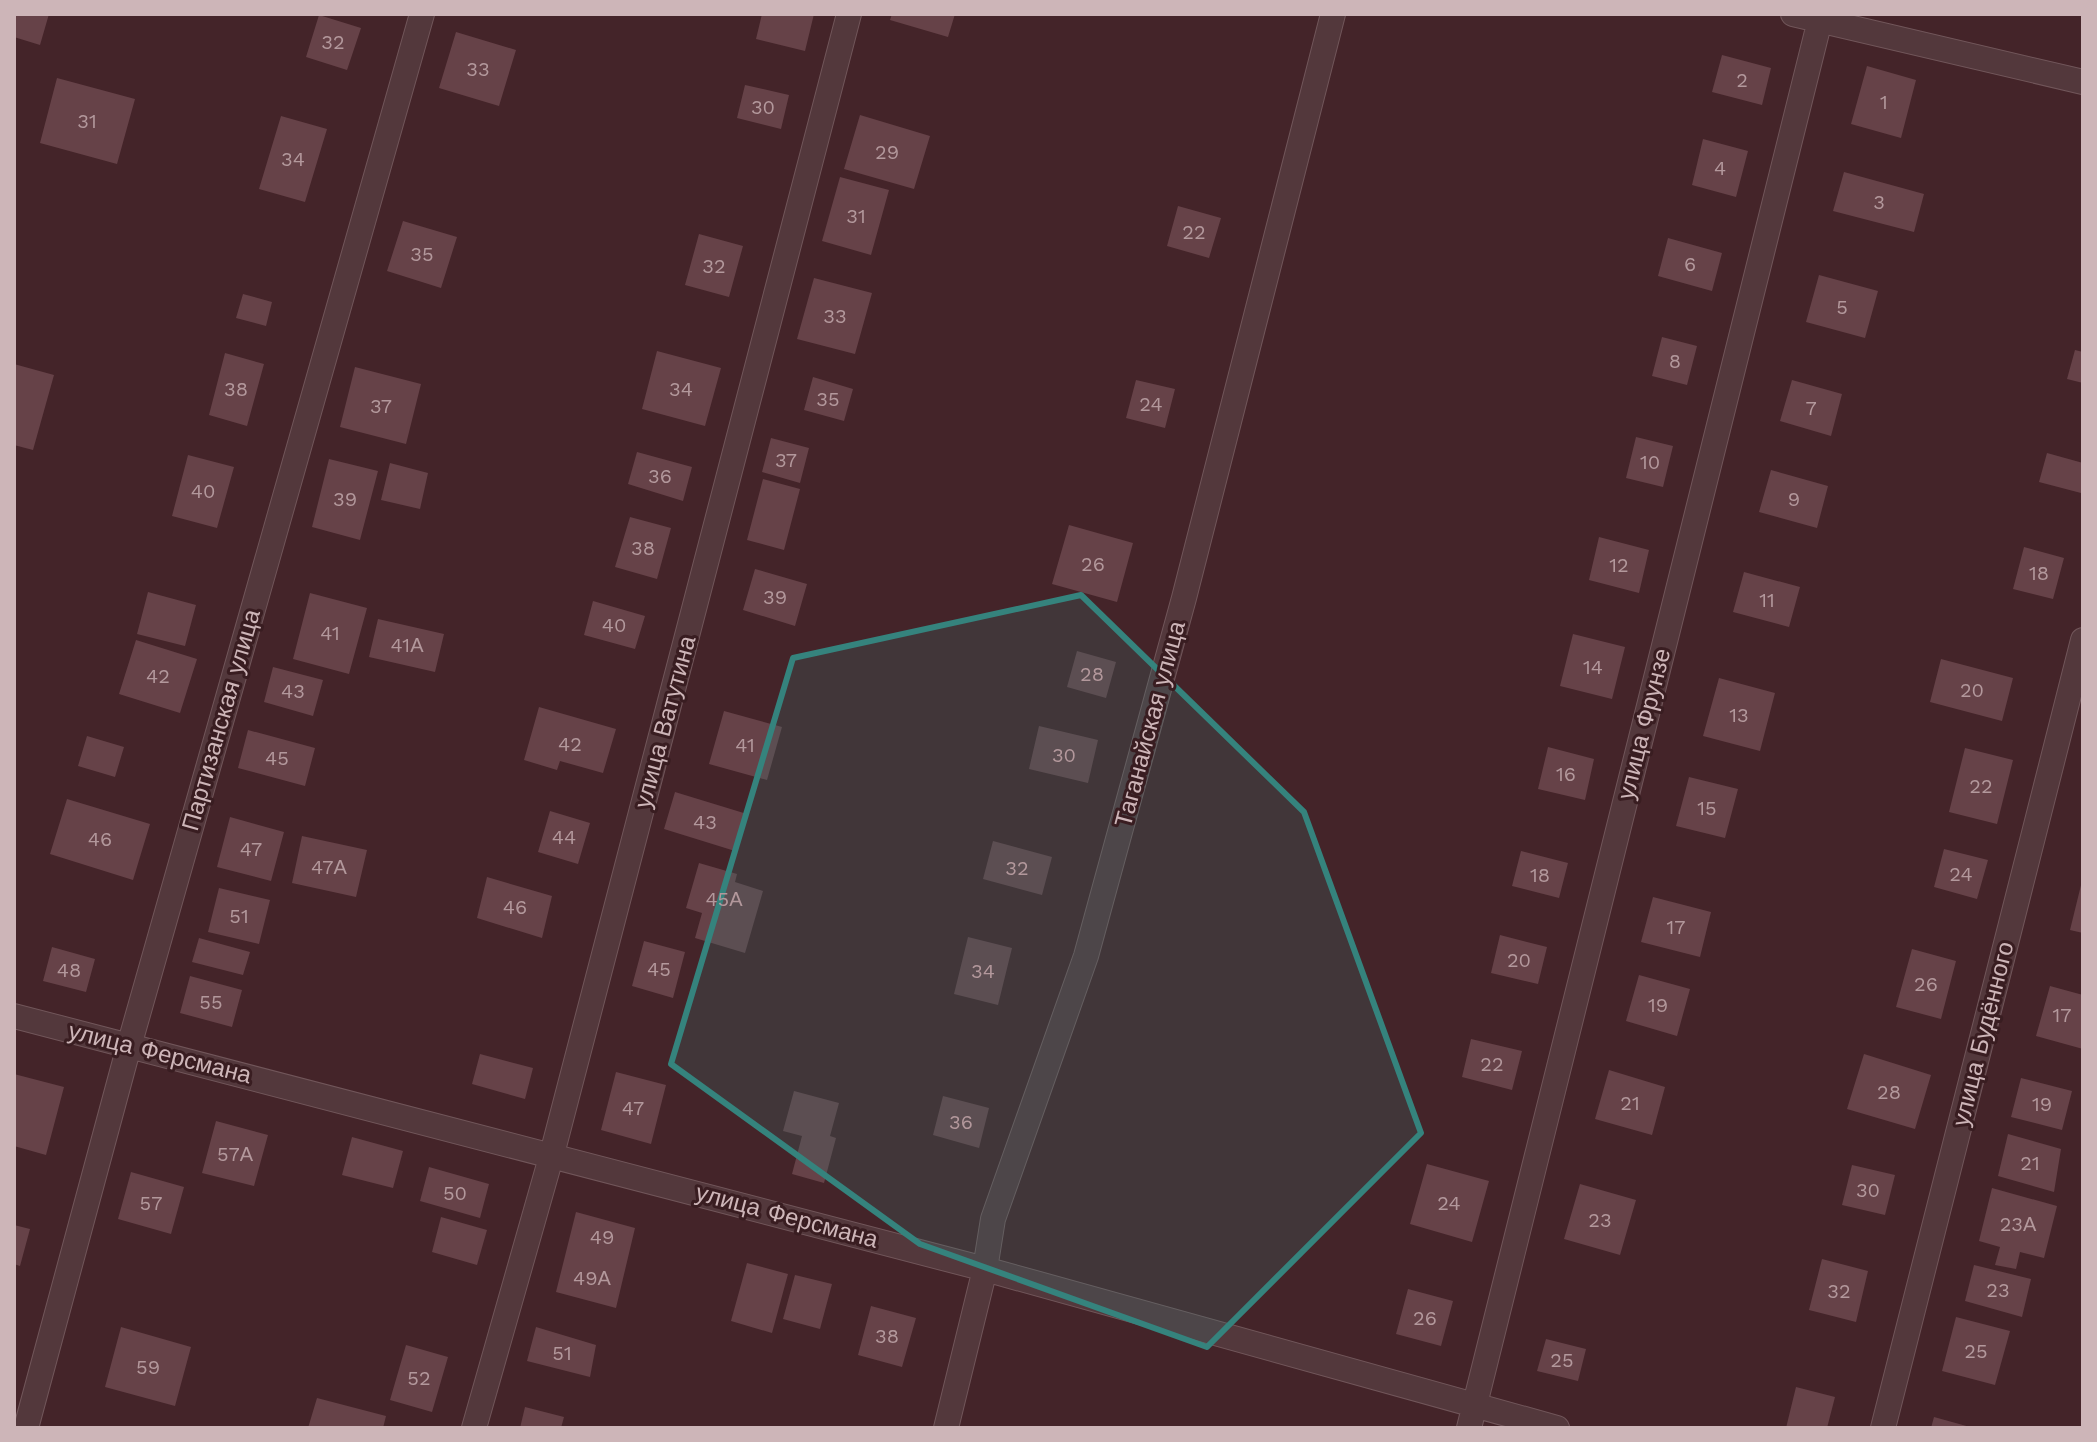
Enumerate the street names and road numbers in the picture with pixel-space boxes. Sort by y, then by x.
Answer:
street label: Партизанская улица [176,605,266,834]
street label: Таганайская улица [1109,617,1191,830]
street label: улица Ватутина [629,632,702,811]
street label: улица Фрунзе [1612,645,1676,803]
street label: улица Будённого [1947,939,2019,1129]
street label: улица Ферсмана [66,1017,255,1089]
street label: улица Ферсмана [693,1178,882,1254]

